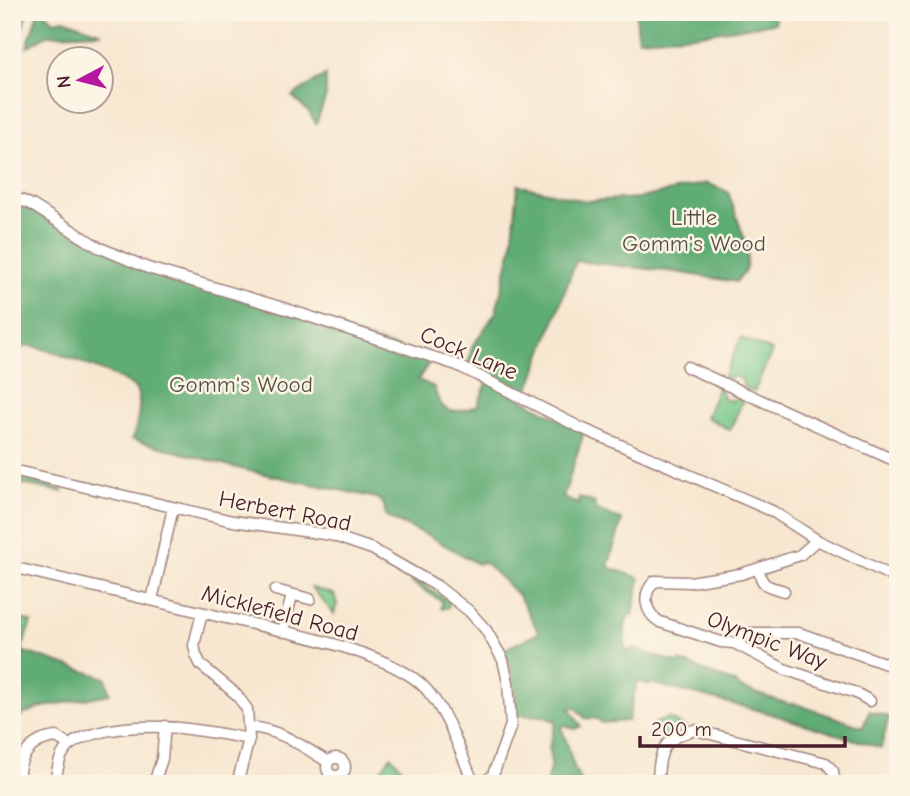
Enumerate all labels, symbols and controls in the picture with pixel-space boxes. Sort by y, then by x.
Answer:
north arrow [46,46,116,116]
text: N [52,74,76,89]
park label: Little Gomm's Wood [622,204,766,257]
street label: Cock Lane [416,320,522,386]
park label: Gomm's Wood [169,371,313,398]
street label: Herbert Road [217,485,353,537]
street label: Micklefield Road [199,579,361,647]
street label: Olympic Way [703,605,831,675]
scale bar [640,705,845,749]
text: 200 m [651,717,712,741]

